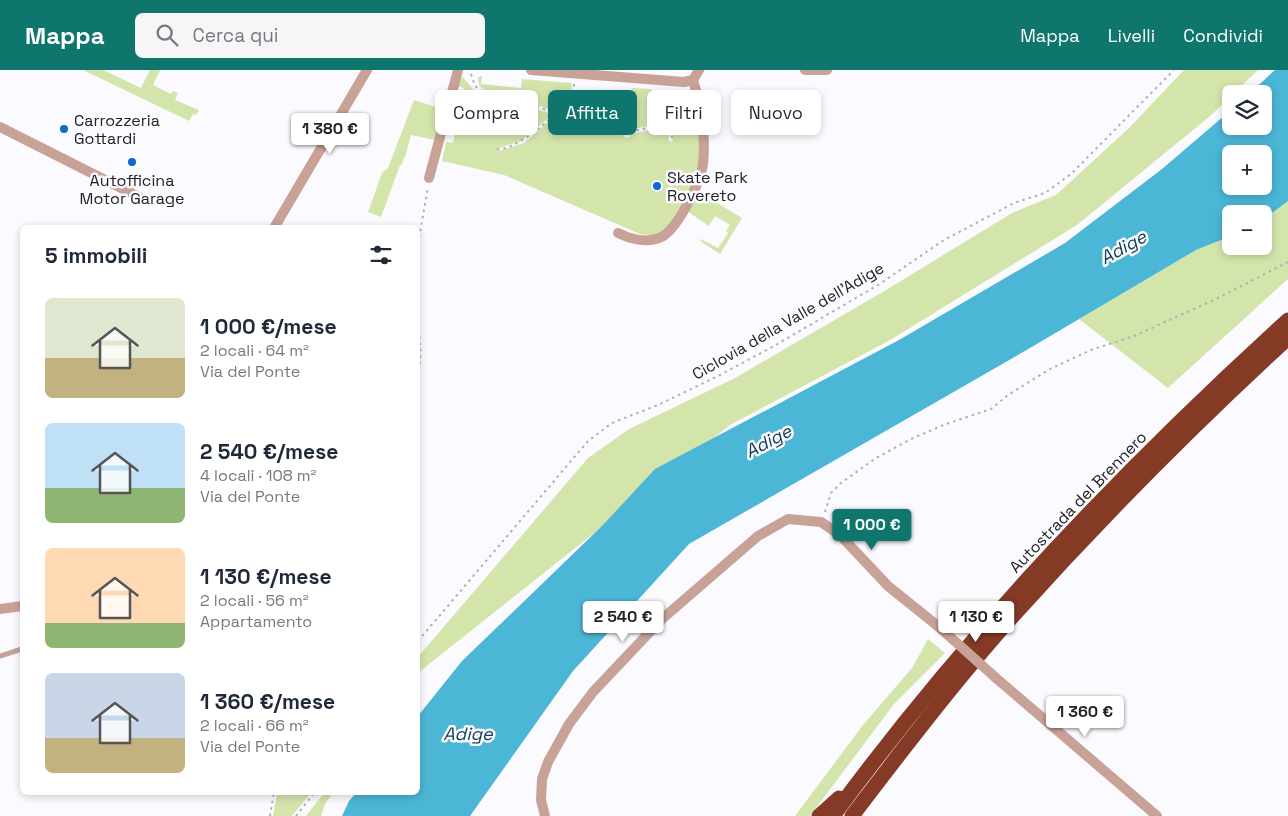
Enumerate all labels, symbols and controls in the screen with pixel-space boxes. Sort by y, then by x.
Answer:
search box [135,13,485,58]
text: Mappa [25,20,105,51]
icon: search [153,21,181,49]
text: Cerca qui [193,23,279,48]
text: Mappa [1020,24,1080,47]
text: Livelli [1108,24,1155,47]
text: Condividi [1183,24,1263,47]
map controls [1222,85,1272,255]
button: layers [1222,85,1272,135]
chip: Compra [435,90,538,135]
chip: Affitta [548,90,637,135]
chip: Filtri [647,90,721,135]
chip: Nuovo [731,90,821,135]
place label: Carrozzeria Gottardi [74,110,160,149]
pin: 1 380 € [284,112,376,155]
text: 1 380 € [302,118,358,139]
marker: Carrozzeria Gottardi [58,123,70,135]
button: + [1222,145,1272,195]
marker: Autofficina Motor Garage [126,156,138,168]
place label: Skate Park Rovereto [667,167,748,206]
place label: Autofficina Motor Garage [80,170,184,209]
marker: Skate Park Rovereto [651,180,663,192]
button: − [1222,205,1272,255]
water label: Adige [1096,224,1151,269]
icon: filters [367,241,395,269]
text: 5 immobili [45,242,147,269]
street label: Ciclovia della Valle dell'Adige [688,257,888,385]
text: 1 000 €/mese [200,313,337,340]
icon: home [85,318,145,378]
text: 2 locali · 64 m² [200,340,309,361]
text: Via del Ponte [200,361,300,382]
water label: Adige [741,419,796,463]
street label: Autostrada del Brennero [1005,427,1151,577]
text: 2 540 €/mese [200,438,338,465]
icon: home [85,443,145,503]
text: 4 locali · 108 m² [200,465,316,486]
text: Via del Ponte [200,486,300,507]
pin: 1 000 € [826,508,918,551]
text: 1 000 € [843,514,901,535]
text: 1 130 €/mese [200,563,332,590]
icon: home [85,568,145,628]
text: 2 locali · 56 m² [200,590,309,611]
pin: 2 540 € [577,600,669,643]
pin: 1 130 € [930,600,1022,643]
text: 2 540 € [594,606,652,627]
text: 1 130 € [949,606,1003,627]
text: Appartamento [200,611,312,632]
text: 1 360 €/mese [200,688,335,715]
icon: home [85,693,145,753]
pin: 1 360 € [1039,696,1131,738]
text: 1 360 € [1057,701,1113,722]
text: 2 locali · 66 m² [200,715,309,736]
water label: Adige [443,722,494,745]
text: Via del Ponte [200,736,300,757]

